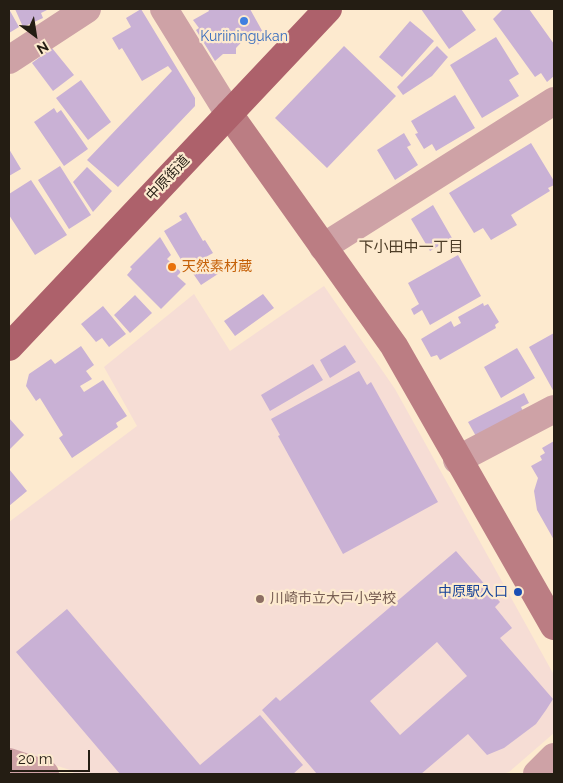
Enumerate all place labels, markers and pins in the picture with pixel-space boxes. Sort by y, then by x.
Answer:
marker: Kuriiningukan [238,15,250,27]
place label: Kuriiningukan [200,29,288,45]
place label: 天然素材蔵 [182,259,252,275]
marker: 天然素材蔵 [166,261,178,273]
place label: 中原駅入口 [438,584,508,600]
marker: 中原駅入口 [512,586,524,598]
place label: 川崎市立大戸小学校 [270,591,396,607]
marker: 川崎市立大戸小学校 [254,593,266,605]

